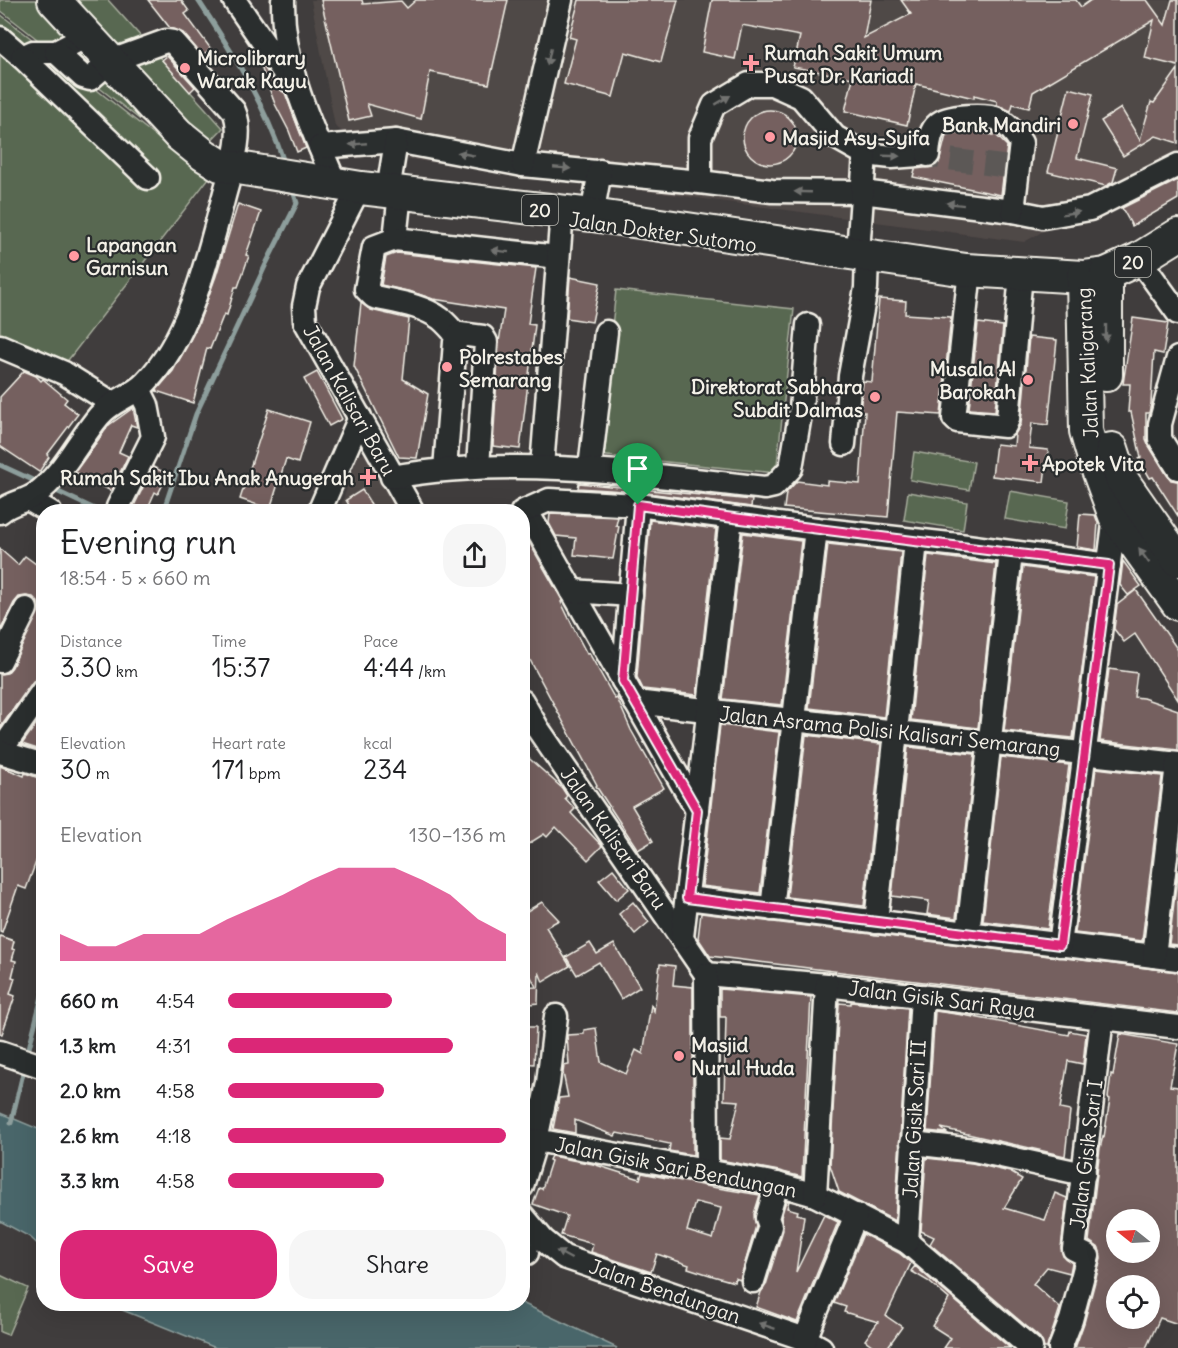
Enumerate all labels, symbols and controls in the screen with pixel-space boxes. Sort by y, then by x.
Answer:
place label: Rumah Sakit Umum Pusat Dr. Kariadi [764,40,943,88]
place label: Microlibrary Warak Kayu [197,45,307,93]
one-way arrow [543,48,553,67]
marker: Rumah Sakit Umum Pusat Dr. Kariadi [742,54,760,72]
marker: Microlibrary Warak Kayu [178,61,192,75]
one-way arrow [715,94,731,105]
place label: Bank Mandiri [942,112,1061,137]
marker: Bank Mandiri [1066,117,1080,131]
place label: Masjid Asy-Syifa [782,125,930,150]
marker: Masjid Asy-Syifa [763,130,777,144]
one-way arrow [349,140,368,149]
one-way arrow [456,149,475,158]
one-way arrow [882,151,901,161]
one-way arrow [552,163,571,173]
one-way arrow [794,187,813,196]
road number: 20 [522,195,558,225]
one-way arrow [946,199,965,209]
street label: Jalan Dokter Sutomo [568,206,758,258]
one-way arrow [1061,208,1080,217]
place label: Lapangan Garnisun [86,232,177,280]
one-way arrow [491,246,510,255]
road number: 20 [1115,247,1151,277]
marker: Lapangan Garnisun [67,249,81,263]
street label: Jalan Kaligarang [1071,287,1103,439]
street label: Jalan Kalisari Baru [298,320,402,480]
one-way arrow [1101,323,1111,342]
place label: Polrestabes Semarang [459,344,563,392]
place label: Musala Al Barokah [930,356,1016,404]
marker: Polrestabes Semarang [440,360,454,374]
marker: Musala Al Barokah [1021,373,1035,387]
place label: Direktorat Sabhara Subdit Dalmas [691,374,864,422]
marker: Direktorat Sabhara Subdit Dalmas [868,390,882,404]
pin [612,443,663,505]
place label: Apotek Vita [1042,451,1145,476]
icon: arrive [621,452,654,485]
marker: Apotek Vita [1023,456,1037,470]
place label: Rumah Sakit Ibu Anak Anugerah [60,465,354,490]
marker: Rumah Sakit Ibu Anak Anugerah [359,468,377,486]
text: Evening run [60,521,236,563]
button: share [443,524,506,587]
one-way arrow [1138,549,1150,565]
text: 18:54 · 5 × 660 m [60,565,211,590]
text: Distance [60,631,122,651]
text: Time [212,631,246,651]
text: Pace [363,631,398,651]
text: 3.30 [60,651,112,684]
text: 15:37 [212,651,270,684]
text: 4:44 [363,651,414,684]
text: km [112,661,138,681]
text: /km [414,661,446,681]
street label: Jalan Asrama Polisi Kalisari Semarang [718,701,1062,761]
text: Elevation [60,733,126,753]
text: Heart rate [212,733,286,753]
text: kcal [363,733,392,753]
text: 30 [60,753,92,786]
text: 171 [212,753,245,786]
text: 234 [363,753,407,786]
street label: Jalan Kalisari Baru [555,762,673,914]
text: m [92,763,110,783]
text: bpm [245,763,281,783]
text: Elevation [60,822,142,847]
text: 130–136 m [409,822,506,847]
street label: Jalan Gisik Sari Raya [847,975,1037,1023]
text: 660 m [60,988,119,1013]
text: 4:54 [156,988,195,1013]
place label: Masjid Nurul Huda [691,1032,795,1080]
text: 1.3 km [60,1033,116,1058]
text: 4:31 [156,1033,191,1058]
street label: Jalan Gisik Sari II [897,1039,931,1199]
marker: Masjid Nurul Huda [672,1049,686,1063]
text: 2.0 km [60,1078,121,1103]
text: 4:58 [156,1078,195,1103]
street label: Jalan Gisik Sari I [1064,1078,1108,1230]
text: 2.6 km [60,1123,119,1148]
text: 4:18 [156,1123,192,1148]
street label: Jalan Gisik Sari Bendungan [553,1131,799,1203]
text: 3.3 km [60,1168,119,1193]
text: 4:58 [156,1168,195,1193]
north arrow [1106,1209,1160,1263]
map controls [1106,1209,1160,1329]
button: Save [60,1230,277,1299]
button: Share [289,1230,506,1299]
one-way arrow [555,1250,572,1260]
street label: Jalan Bendungan [586,1253,744,1329]
button: locate [1106,1275,1160,1329]
one-way arrow [758,1321,776,1331]

